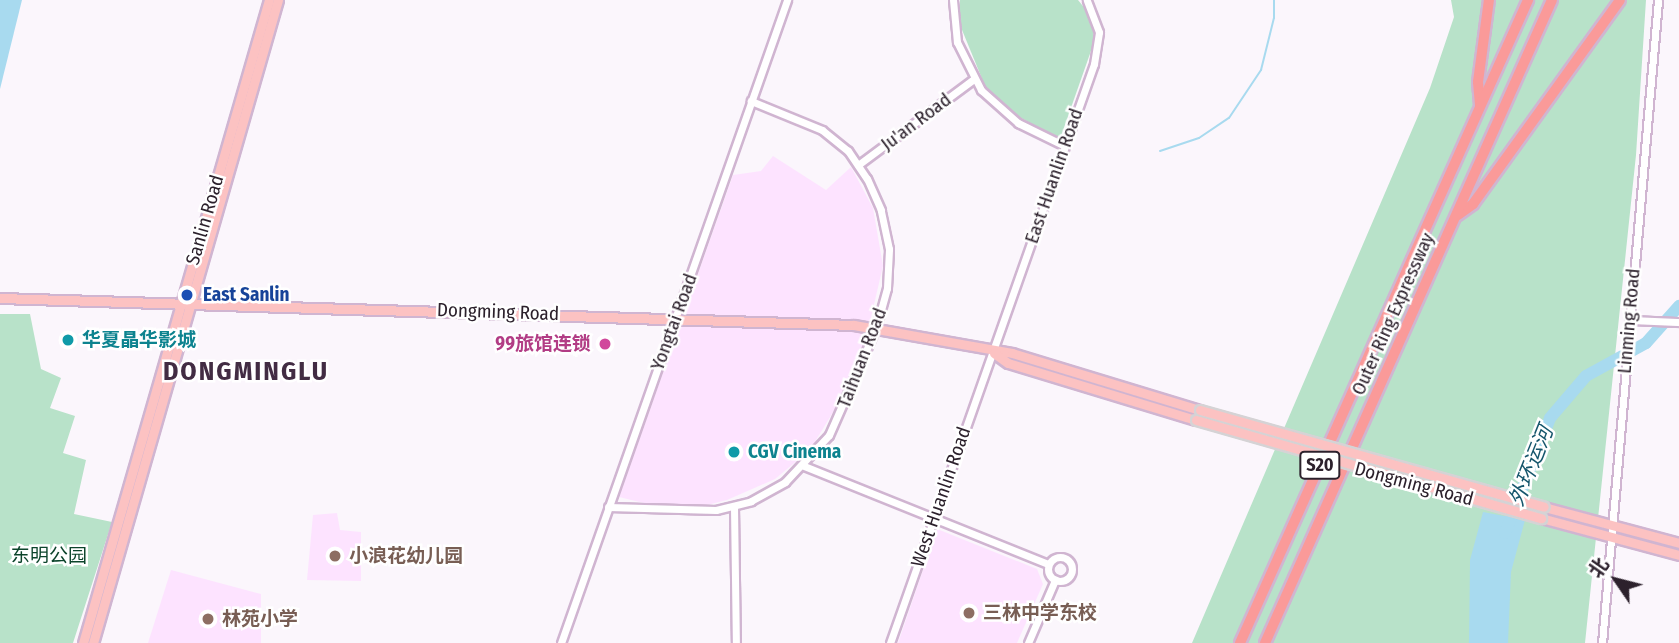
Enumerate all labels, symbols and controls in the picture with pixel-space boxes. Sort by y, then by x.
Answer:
street label: Ju'an Road [876,88,956,156]
street label: East Huanlin Road [1020,106,1088,246]
street label: Sanlin Road [181,172,229,268]
street label: Outer Ring Expressway [1347,229,1439,399]
street label: Linming Road [1613,268,1645,374]
street label: Yongtai Road [646,271,702,373]
place label: East Sanlin [203,284,289,306]
marker: East Sanlin [177,285,197,305]
street label: Dongming Road [437,298,559,326]
street label: Taihuan Road [833,305,891,411]
place label: 华夏晶华影城 [82,329,196,351]
marker: 华夏晶华影城 [60,332,76,348]
place label: 99旅馆连锁 [495,333,591,355]
marker: 99旅馆连锁 [597,336,613,352]
district label: DONGMINGLU [164,356,328,388]
water label: 外环运河 [1504,422,1558,510]
street label: West Huanlin Road [906,424,976,570]
place label: CGV Cinema [748,441,841,463]
marker: CGV Cinema [726,444,742,460]
road number: S20 [1299,450,1341,480]
street label: Dongming Road [1352,457,1476,511]
park label: 东明公园 [11,545,87,567]
place label: 小浪花幼儿园 [349,545,463,567]
north arrow [1581,545,1651,615]
marker: 小浪花幼儿园 [327,548,343,564]
text: 北 [1584,553,1613,582]
place label: 三林中学东校 [983,602,1097,624]
marker: 三林中学东校 [961,605,977,621]
place label: 林苑小学 [222,608,298,630]
marker: 林苑小学 [200,611,216,627]

